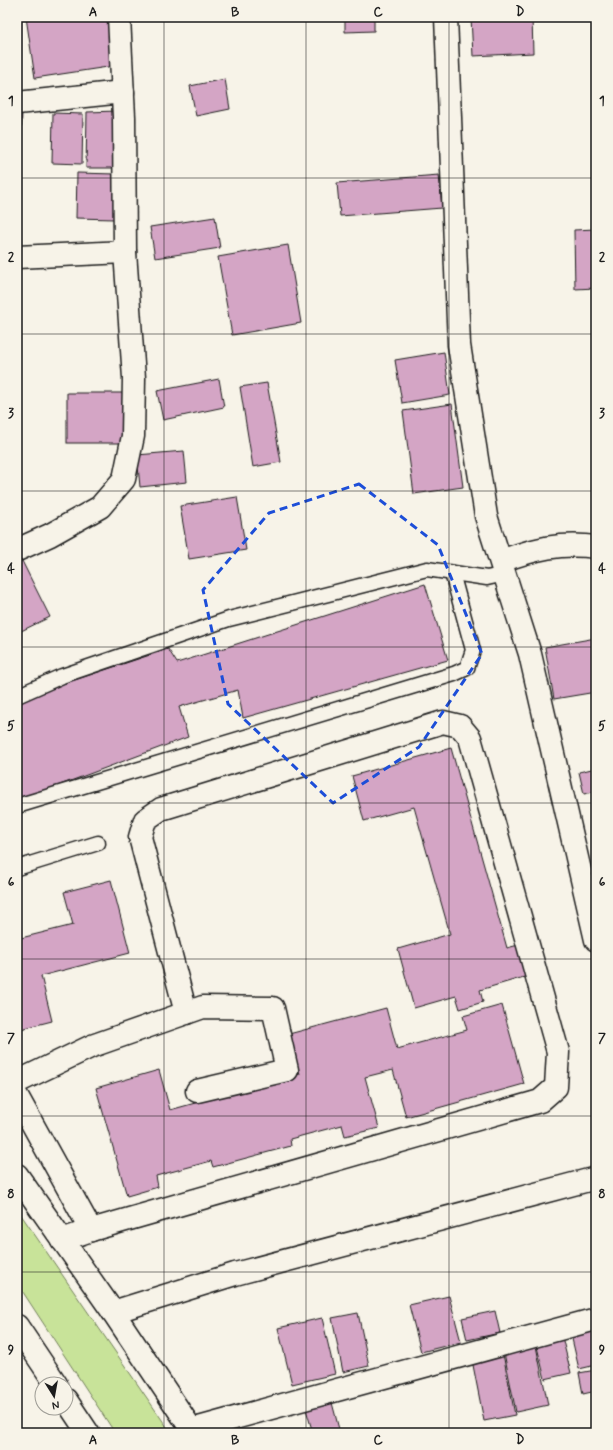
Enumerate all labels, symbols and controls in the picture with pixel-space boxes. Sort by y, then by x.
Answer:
text: A [89,4,97,21]
text: B [231,4,240,21]
text: C [373,4,383,21]
text: D [516,4,525,21]
text: 1 [8,93,14,110]
text: 1 [599,93,605,110]
text: 2 [8,249,15,266]
text: 2 [599,249,606,266]
text: 3 [8,405,14,422]
text: 3 [599,405,605,422]
text: 4 [7,561,15,578]
text: 4 [598,561,606,578]
text: 5 [7,718,15,735]
text: 5 [598,718,606,735]
text: 6 [8,874,15,891]
text: 6 [599,874,606,891]
text: 7 [7,1030,15,1047]
text: 7 [598,1030,606,1047]
text: 8 [7,1186,15,1203]
text: 8 [598,1186,606,1203]
text: 9 [8,1342,15,1359]
text: 9 [599,1342,606,1359]
north arrow [34,1376,74,1416]
text: N [51,1397,61,1412]
text: A [89,1432,97,1449]
text: B [231,1432,240,1449]
text: C [373,1432,383,1449]
text: D [516,1432,525,1449]

